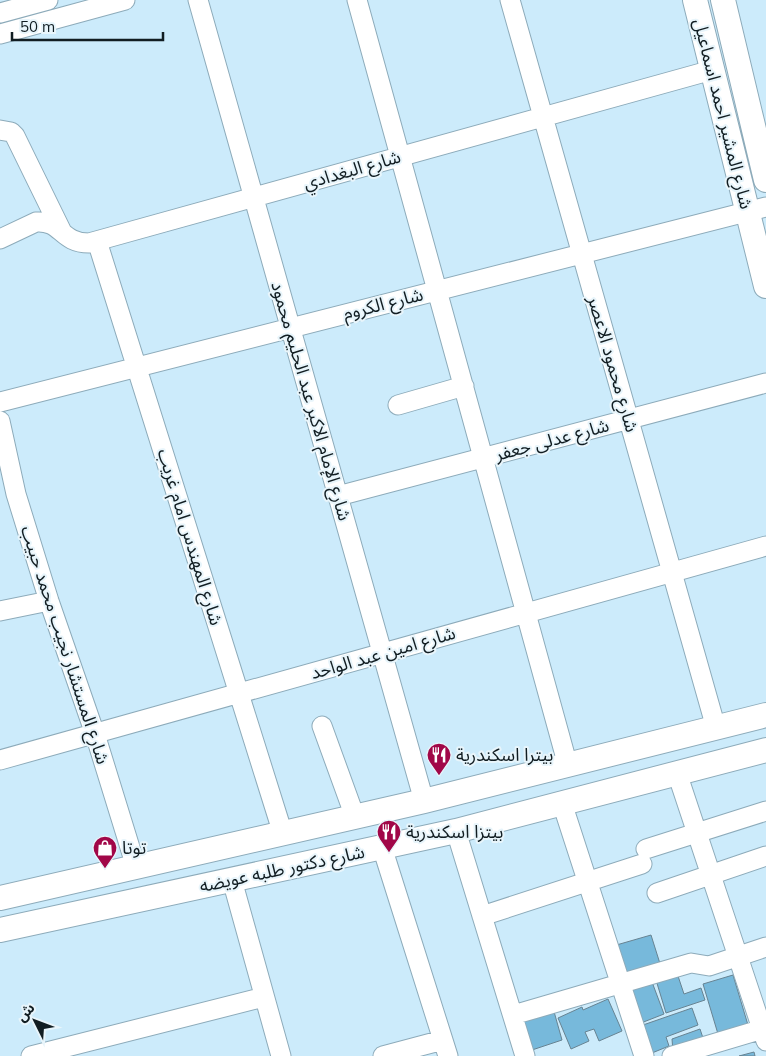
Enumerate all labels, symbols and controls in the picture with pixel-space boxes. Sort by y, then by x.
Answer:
scale bar [12,10,164,42]
street label: شارع المشير احمد اسماعيل [686,16,758,212]
text: 50 m [20,17,55,36]
street label: شارع البغدادي [300,145,404,197]
street label: شارع الإمام الاكبر عبد الحليم محمود [263,278,357,524]
street label: شارع الكروم [340,282,426,327]
street label: شارع محمود الاعصر [580,292,644,436]
street label: شارع عدلى جعفر [491,413,612,469]
street label: شارع المهندس امام غريب [150,446,228,629]
street label: شارع المستشار نجيب محمد حبيب [13,523,115,768]
street label: شارع امين عبد الواحد [308,621,459,687]
restaurant icon: بيترا اسكندرية [426,742,452,776]
place label: بيترا اسكندرية [456,743,553,766]
restaurant icon: بيتزا اسكندرية [376,819,402,853]
place label: بيتزا اسكندرية [406,820,503,843]
shop icon: توتا [92,835,118,869]
place label: توتا [122,836,147,859]
street label: شارع دكتور طلبه عويضه [197,840,367,900]
north arrow [10,996,60,1046]
text: ش [12,999,38,1025]

